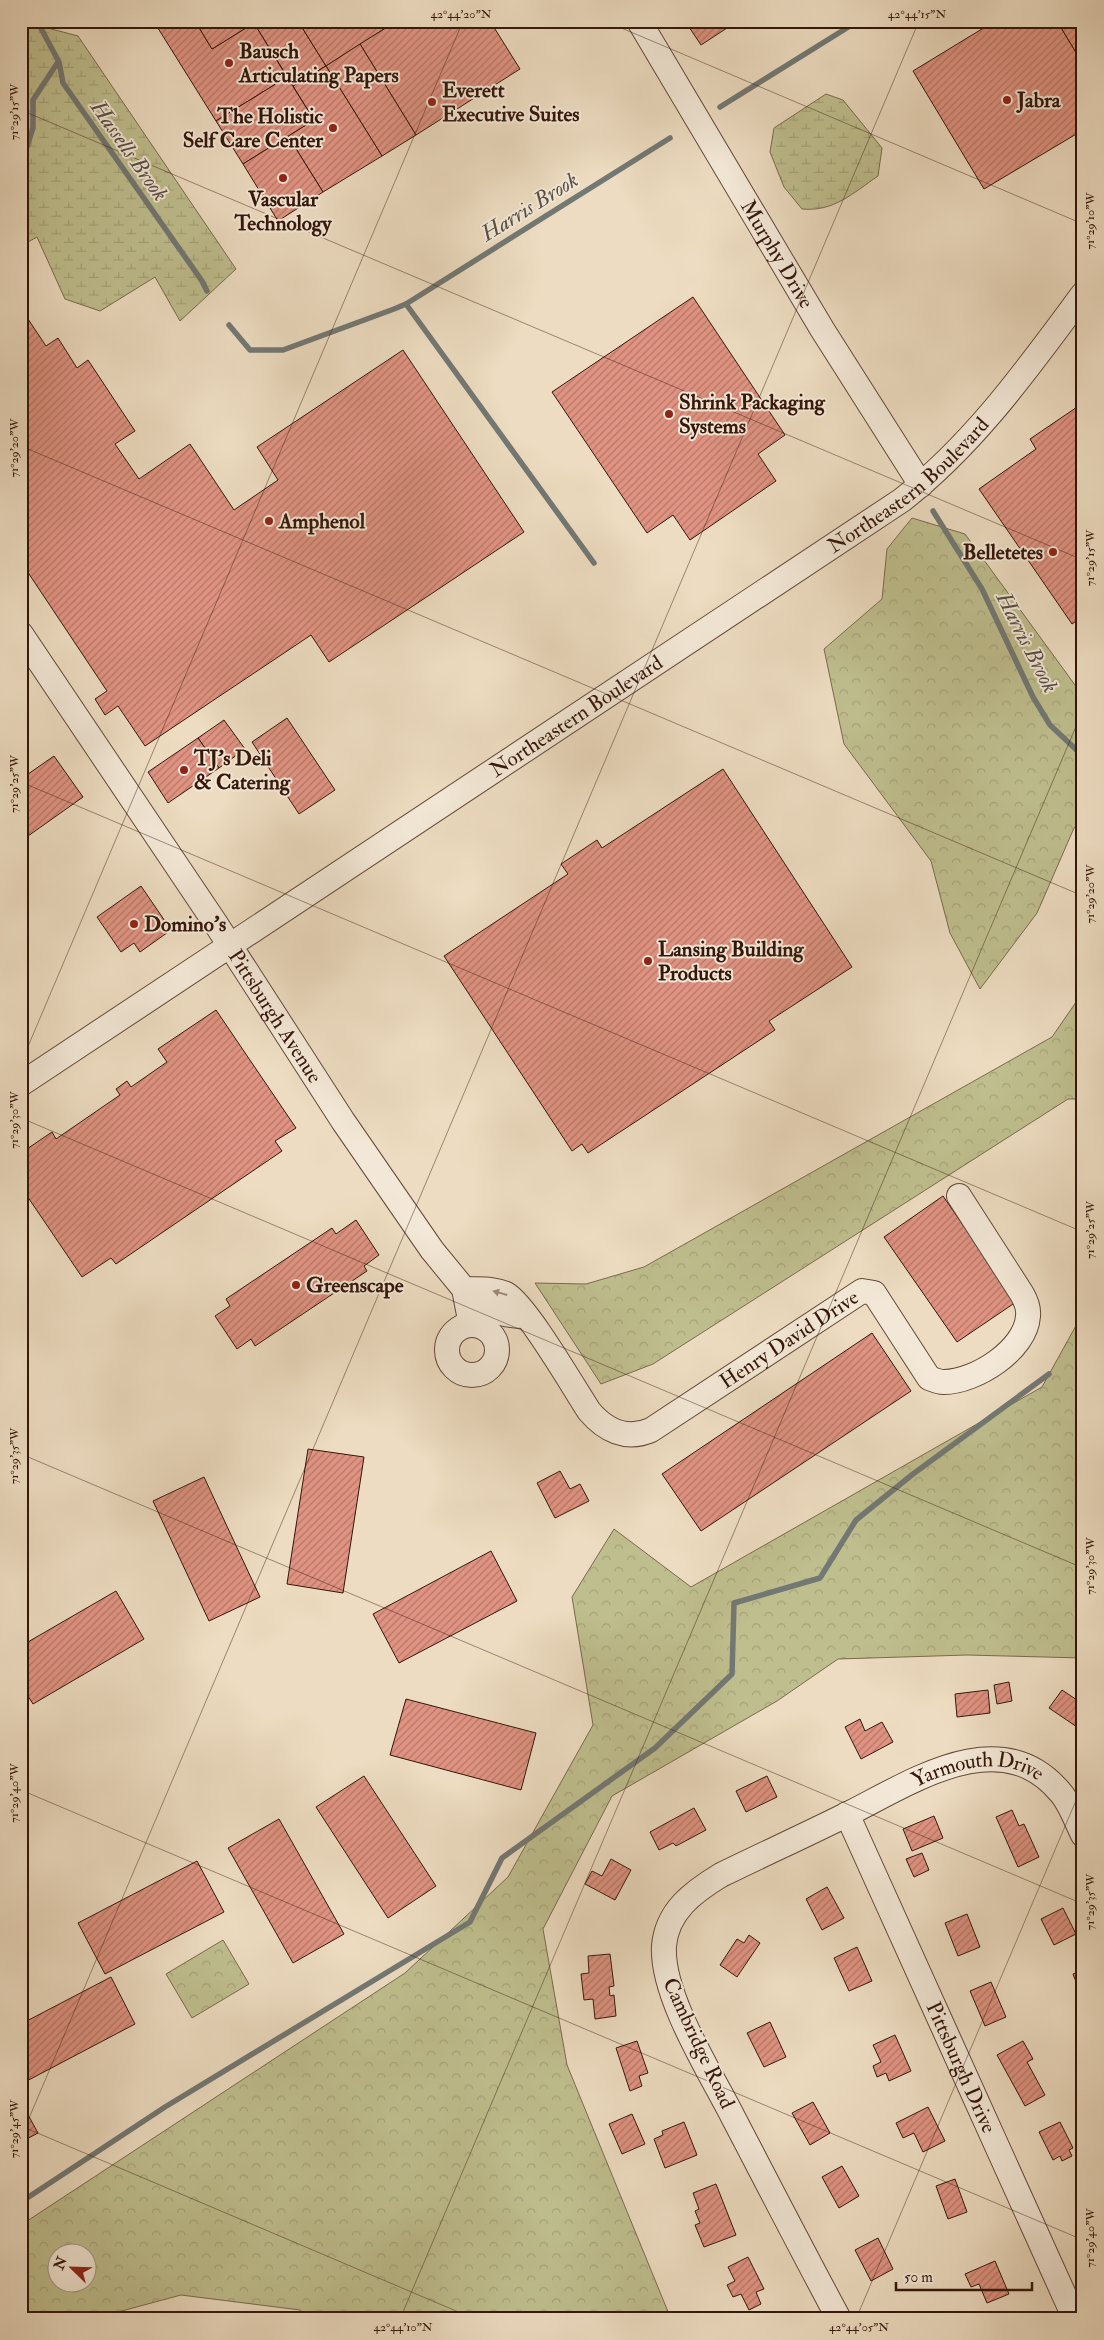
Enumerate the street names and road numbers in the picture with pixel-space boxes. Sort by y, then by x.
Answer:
street label: Murphy Drive [734,195,820,314]
street label: Northeastern Boulevard [822,411,996,560]
street label: Northeastern Boulevard [485,649,669,783]
street label: Pittsburgh Avenue [222,944,328,1089]
street label: Henry David Drive [715,1284,864,1395]
street label: Yarmouth Drive [907,1746,1049,1794]
street label: Cambridge Road [656,1973,741,2114]
street label: Pittsburgh Drive [920,1998,1002,2138]

